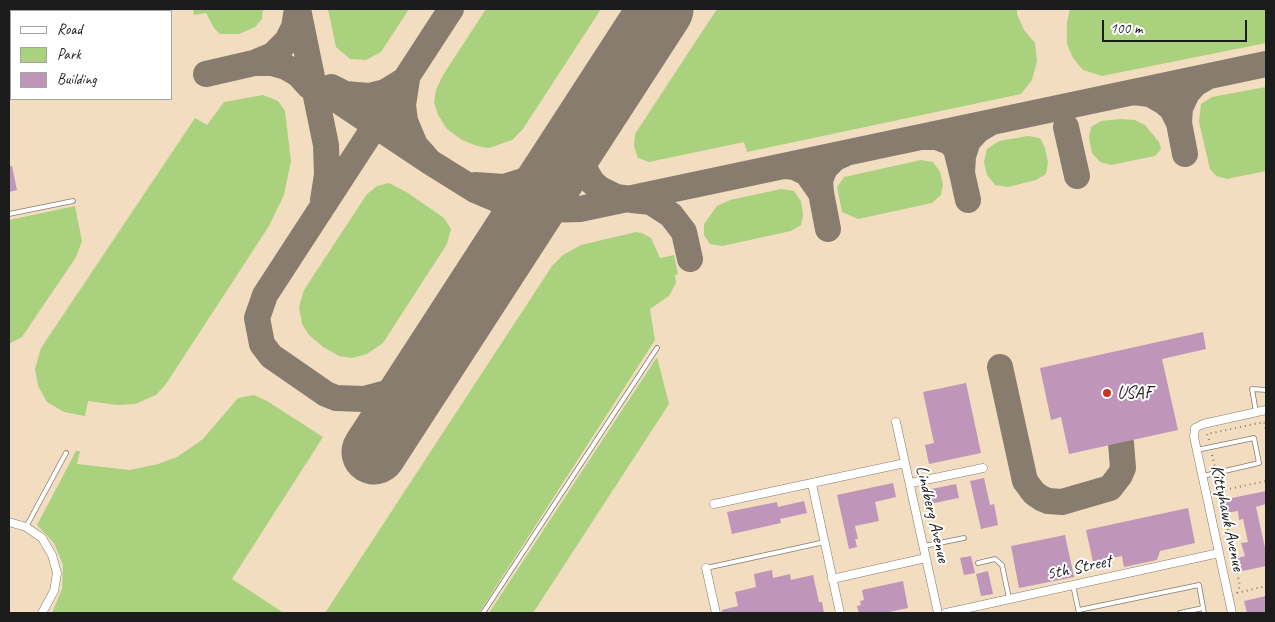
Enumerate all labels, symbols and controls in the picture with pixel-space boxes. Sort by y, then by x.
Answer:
legend [10,10,172,100]
scale bar [1105,10,1250,42]
text: 100 m [1110,19,1142,38]
text: Road [57,20,82,39]
text: Park [57,45,81,64]
text: Building [57,70,96,89]
place label: USAF [1117,382,1152,404]
marker: USAF [1101,387,1113,399]
street label: Kittyhawk Avenue [1205,463,1249,573]
street label: Lindberg Avenue [910,464,954,564]
street label: 5th Street [1045,551,1113,585]

